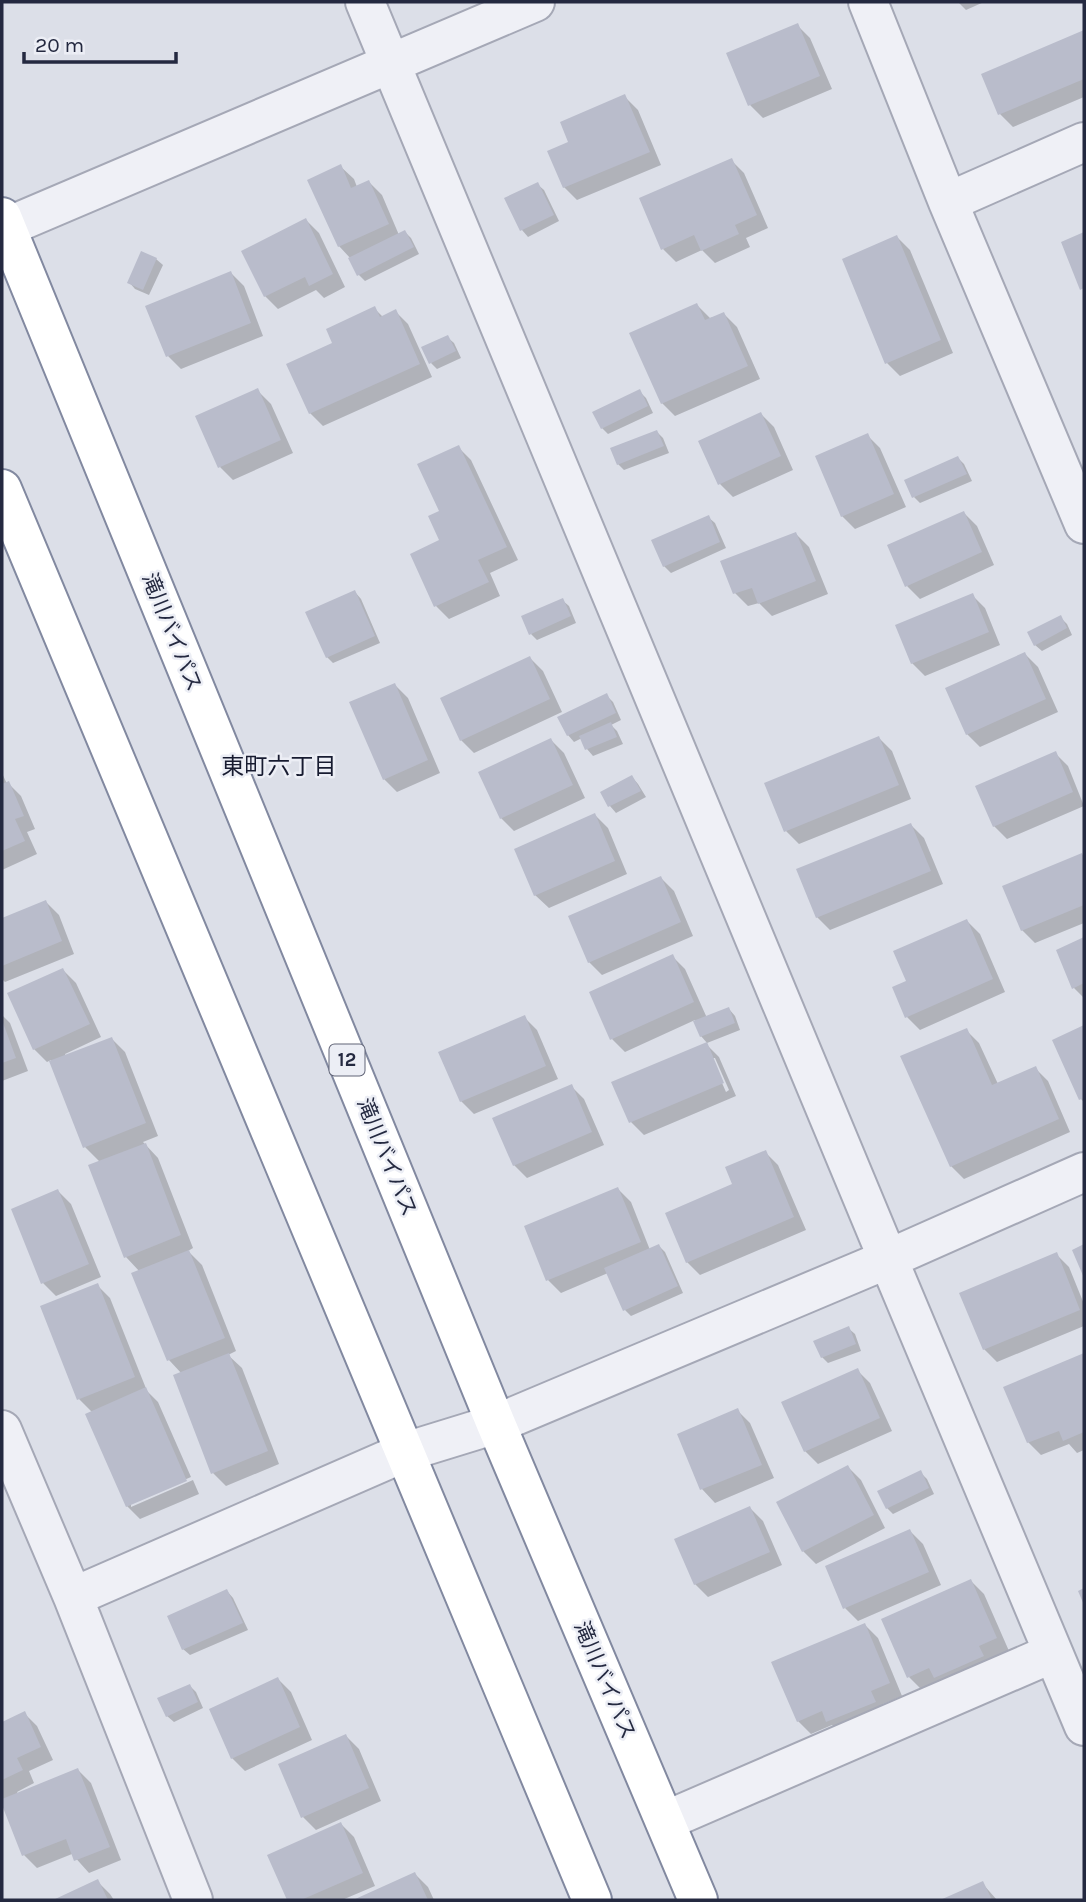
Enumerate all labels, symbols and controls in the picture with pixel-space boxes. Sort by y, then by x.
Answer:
scale bar [24,21,177,65]
text: 20 m [35,33,84,57]
street label: 滝川バイパス [137,569,207,695]
district label: 東町六丁目 [222,753,337,780]
road number: 12 [330,1044,364,1076]
street label: 滝川バイパス [352,1094,422,1220]
street label: 滝川バイパス [569,1618,641,1742]

